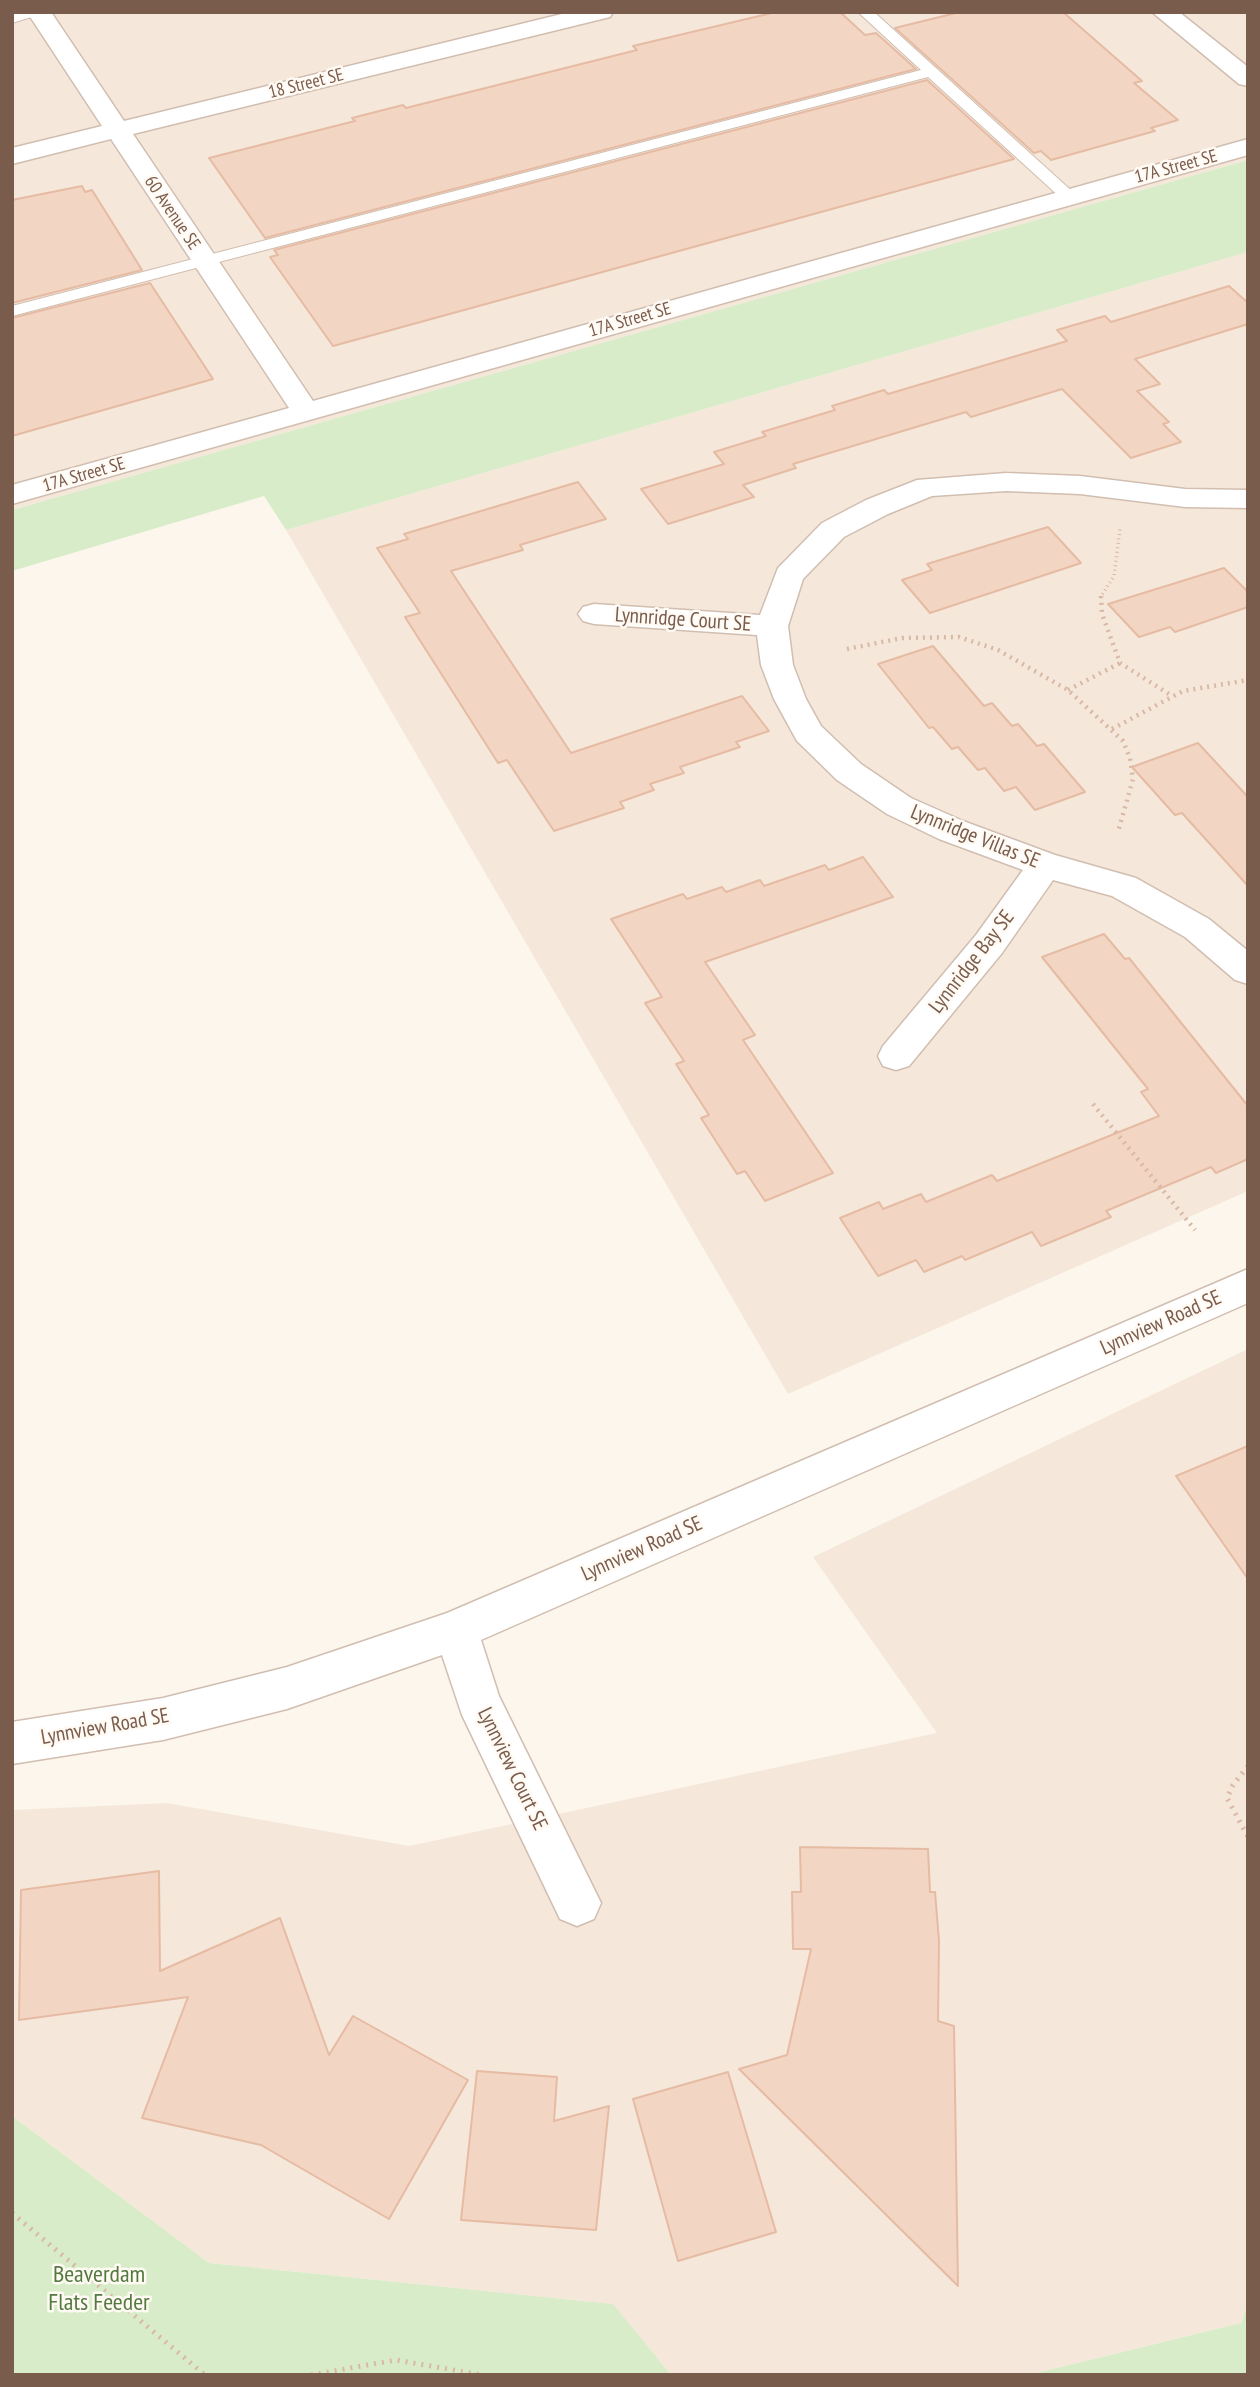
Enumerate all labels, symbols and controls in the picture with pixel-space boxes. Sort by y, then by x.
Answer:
street label: 18 Street SE [266,64,346,104]
street label: 17A Street SE [1132,146,1220,188]
street label: 60 Avenue SE [139,172,205,254]
street label: 17A Street SE [586,298,674,342]
street label: 17A Street SE [40,453,128,497]
street label: Lynnridge Court SE [614,603,752,637]
street label: Lynnridge Villas SE [907,800,1043,874]
street label: Lynnridge Bay SE [924,906,1020,1018]
street label: Lynnview Road SE [1097,1285,1225,1361]
street label: Lynnview Road SE [578,1511,706,1587]
street label: Lynnview Road SE [39,1703,171,1751]
street label: Lynnview Court SE [471,1704,553,1834]
park label: Beaverdam Flats Feeder [48,2261,150,2317]

